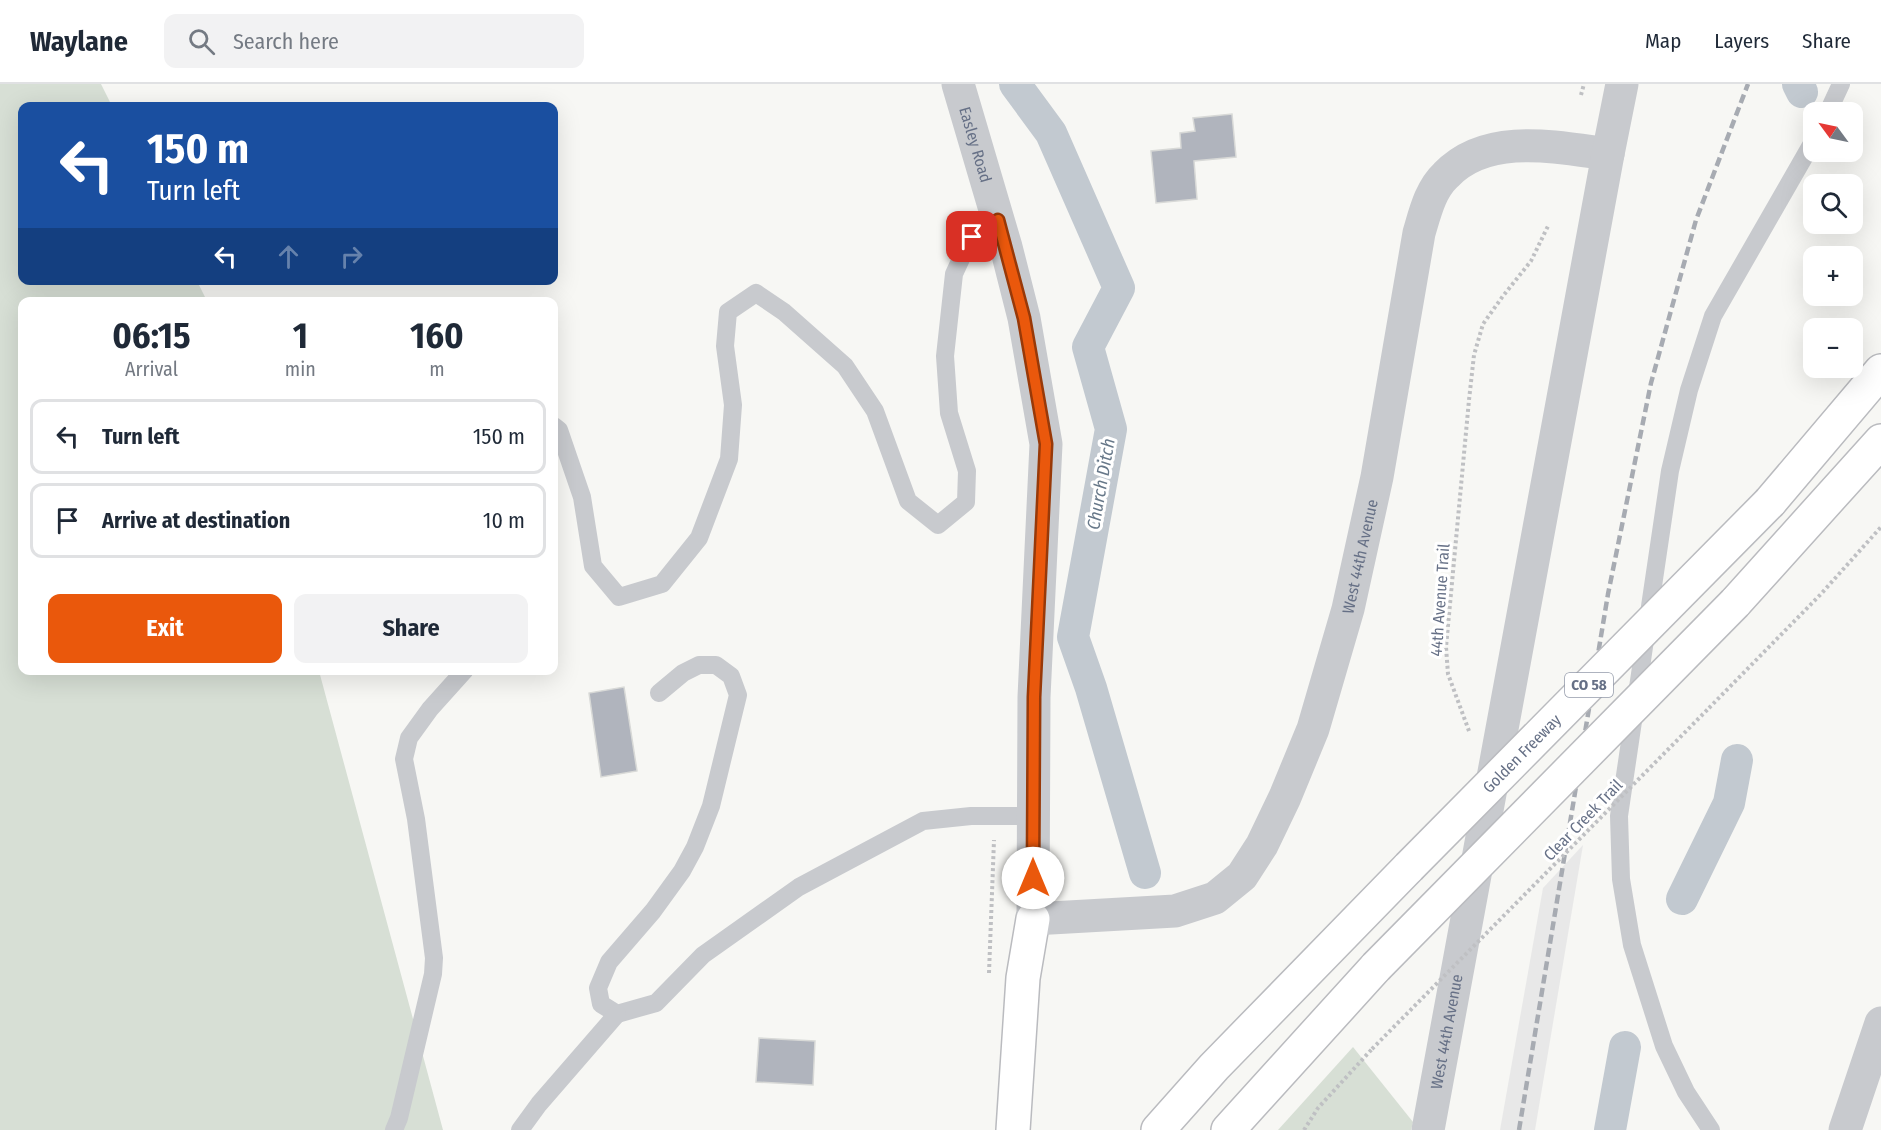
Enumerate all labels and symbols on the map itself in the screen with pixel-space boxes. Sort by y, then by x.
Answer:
north arrow [1803,102,1863,162]
street label: Easley Road [956,104,996,185]
pin [946,211,997,262]
water label: Church Ditch [1082,437,1120,531]
street label: West 44th Avenue [1338,497,1381,615]
street label: 44th Avenue Trail [1427,543,1453,657]
road number: CO 58 [1565,673,1613,697]
street label: Golden Freeway [1479,709,1565,796]
street label: Clear Creek Trail [1540,776,1626,864]
position arrow [1001,846,1065,910]
street label: West 44th Avenue [1426,972,1466,1091]

